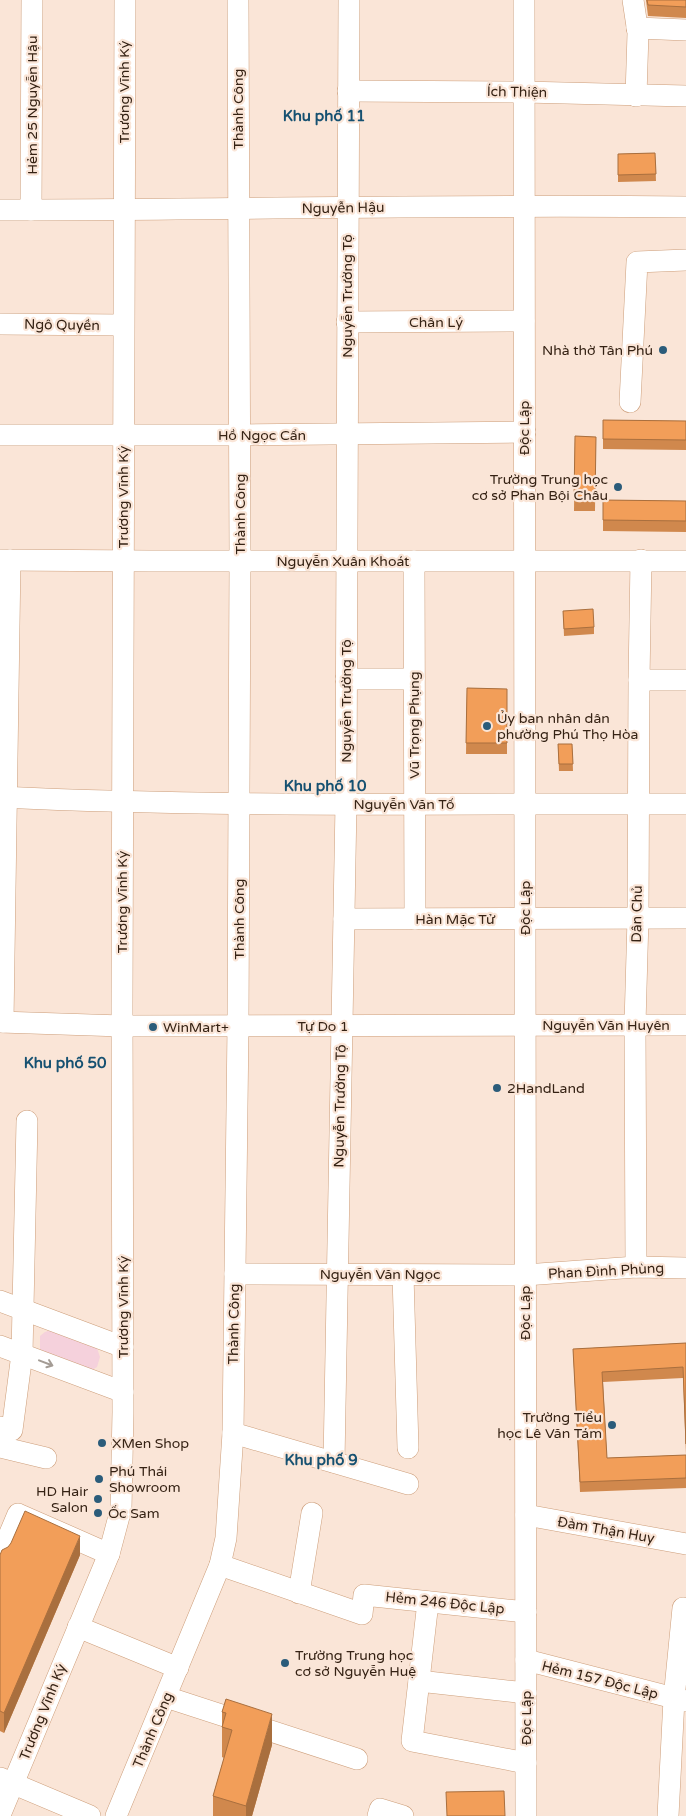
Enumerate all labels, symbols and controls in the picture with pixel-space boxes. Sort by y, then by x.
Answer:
street label: Hẻm 25 Nguyễn Hậu [24,36,41,174]
street label: Trương Vĩnh Ký [116,40,133,143]
street label: Thành Công [230,69,247,149]
street label: Ích Thiện [487,83,547,101]
district label: Khu phố 11 [283,107,365,126]
street label: Nguyễn Hậu [301,199,385,217]
street label: Nguyễn Trường Tộ [339,234,356,358]
street label: Chân Lý [409,314,463,331]
street label: Ngô Quyền [24,316,100,334]
place label: Nhà thờ Tân Phú [542,342,653,359]
marker: Nhà thờ Tân Phú [657,344,669,356]
street label: Độc Lập [516,400,533,455]
street label: Hồ Ngọc Cẩn [218,427,306,444]
street label: Trương Vĩnh Ký [115,445,132,548]
place label: Trường Trung học cơ sở Phan Bội Châu [472,471,608,504]
street label: Thành Công [232,474,249,554]
marker: Trường Trung học cơ sở Phan Bội Châu [612,481,624,493]
street label: Nguyễn Xuân Khoát [277,553,410,570]
street label: Nguyễn Trường Tộ [338,639,355,763]
street label: Vũ Trọng Phụng [406,671,423,779]
place label: Ủy ban nhân dân phường Phú Thọ Hòa [497,710,638,743]
marker: Ủy ban nhân dân phường Phú Thọ Hòa [481,720,493,732]
district label: Khu phố 10 [284,777,367,796]
street label: Nguyễn Văn Tố [353,796,455,813]
street label: Trương Vĩnh Ký [114,850,131,953]
street label: Thành Công [231,879,248,959]
street label: Độc Lập [517,880,534,935]
street label: Dân Chủ [628,885,646,943]
street label: Hàn Mặc Tử [415,911,496,928]
street label: Nguyễn Văn Huyên [542,1017,670,1034]
street label: Tự Do 1 [297,1018,349,1035]
place label: WinMart+ [163,1019,229,1036]
marker: WinMart+ [147,1021,159,1033]
street label: Nguyễn Trường Tộ [330,1044,350,1168]
district label: Khu phố 50 [24,1054,107,1073]
place label: 2HandLand [507,1080,585,1097]
marker: 2HandLand [491,1082,503,1094]
street label: Trương Vĩnh Ký [115,1255,132,1358]
street label: Phan Đình Phùng [548,1259,664,1283]
street label: Nguyễn Văn Ngọc [320,1266,440,1283]
street label: Thành Công [225,1283,243,1365]
street label: Độc Lập [517,1285,534,1340]
one-way arrow [37,1359,53,1368]
place label: Trường Tiểu học Lê Văn Tám [497,1409,602,1442]
marker: Trường Tiểu học Lê Văn Tám [606,1419,618,1431]
place label: XMen Shop [112,1435,189,1452]
marker: XMen Shop [96,1437,108,1449]
district label: Khu phố 9 [284,1451,358,1470]
place label: Phú Thái Showroom [109,1463,181,1496]
marker: Phú Thái Showroom [93,1473,105,1485]
place label: HD Hair Salon [36,1483,89,1516]
marker: HD Hair Salon [92,1493,104,1505]
place label: Ốc Sam [108,1505,160,1522]
marker: Ốc Sam [92,1507,104,1519]
street label: Đàm Thận Huy [556,1513,656,1547]
street label: Hẻm 246 Độc Lập [385,1588,505,1618]
place label: Trường Trung học cơ sở Nguyễn Huệ [295,1647,416,1680]
marker: Trường Trung học cơ sở Nguyễn Huệ [279,1657,291,1669]
street label: Hẻm 157 Độc Lập [540,1657,660,1703]
street label: Trương Vĩnh Ký [16,1661,70,1763]
street label: Thành Công [129,1689,177,1771]
street label: Độc Lập [518,1690,535,1745]

